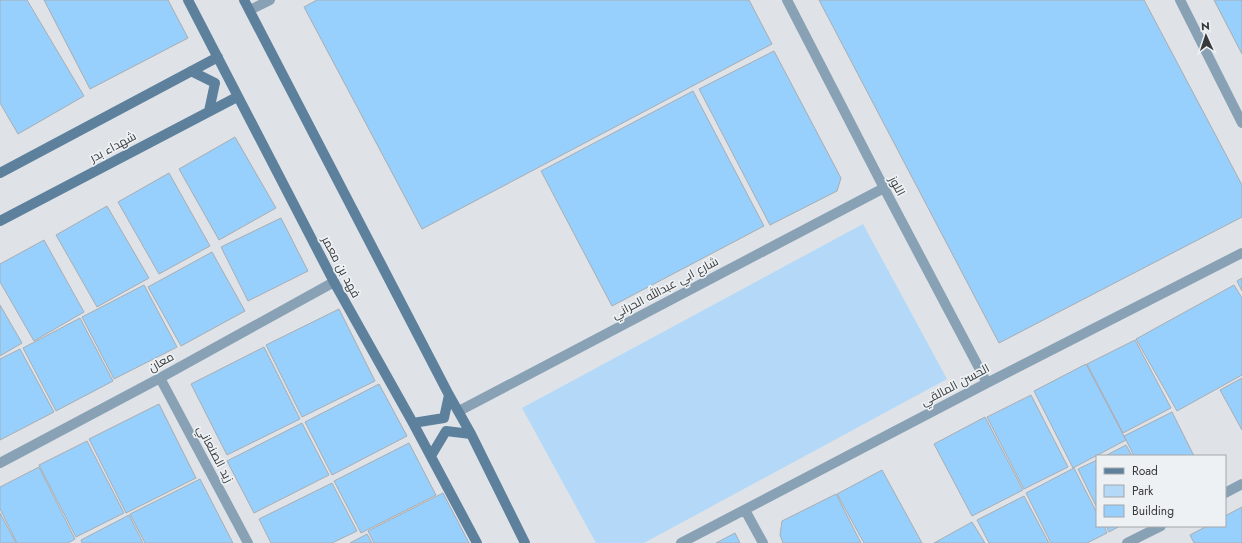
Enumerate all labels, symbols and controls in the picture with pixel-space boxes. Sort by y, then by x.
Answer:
north arrow [1186,16,1226,56]
text: N [1201,18,1210,34]
street label: شهداء بدر [86,127,140,167]
street label: اللوز [884,172,910,199]
street label: فهد بن معمر [317,232,365,301]
street label: شارع ابي عبدالله الحراني [608,252,722,325]
street label: معان [145,348,177,376]
street label: الحسن المالقي [917,359,993,412]
street label: زيد الصنعاني [191,422,238,486]
legend [1096,455,1226,527]
text: Road [1132,462,1158,480]
text: Park [1132,482,1154,500]
text: Building [1132,502,1174,520]

